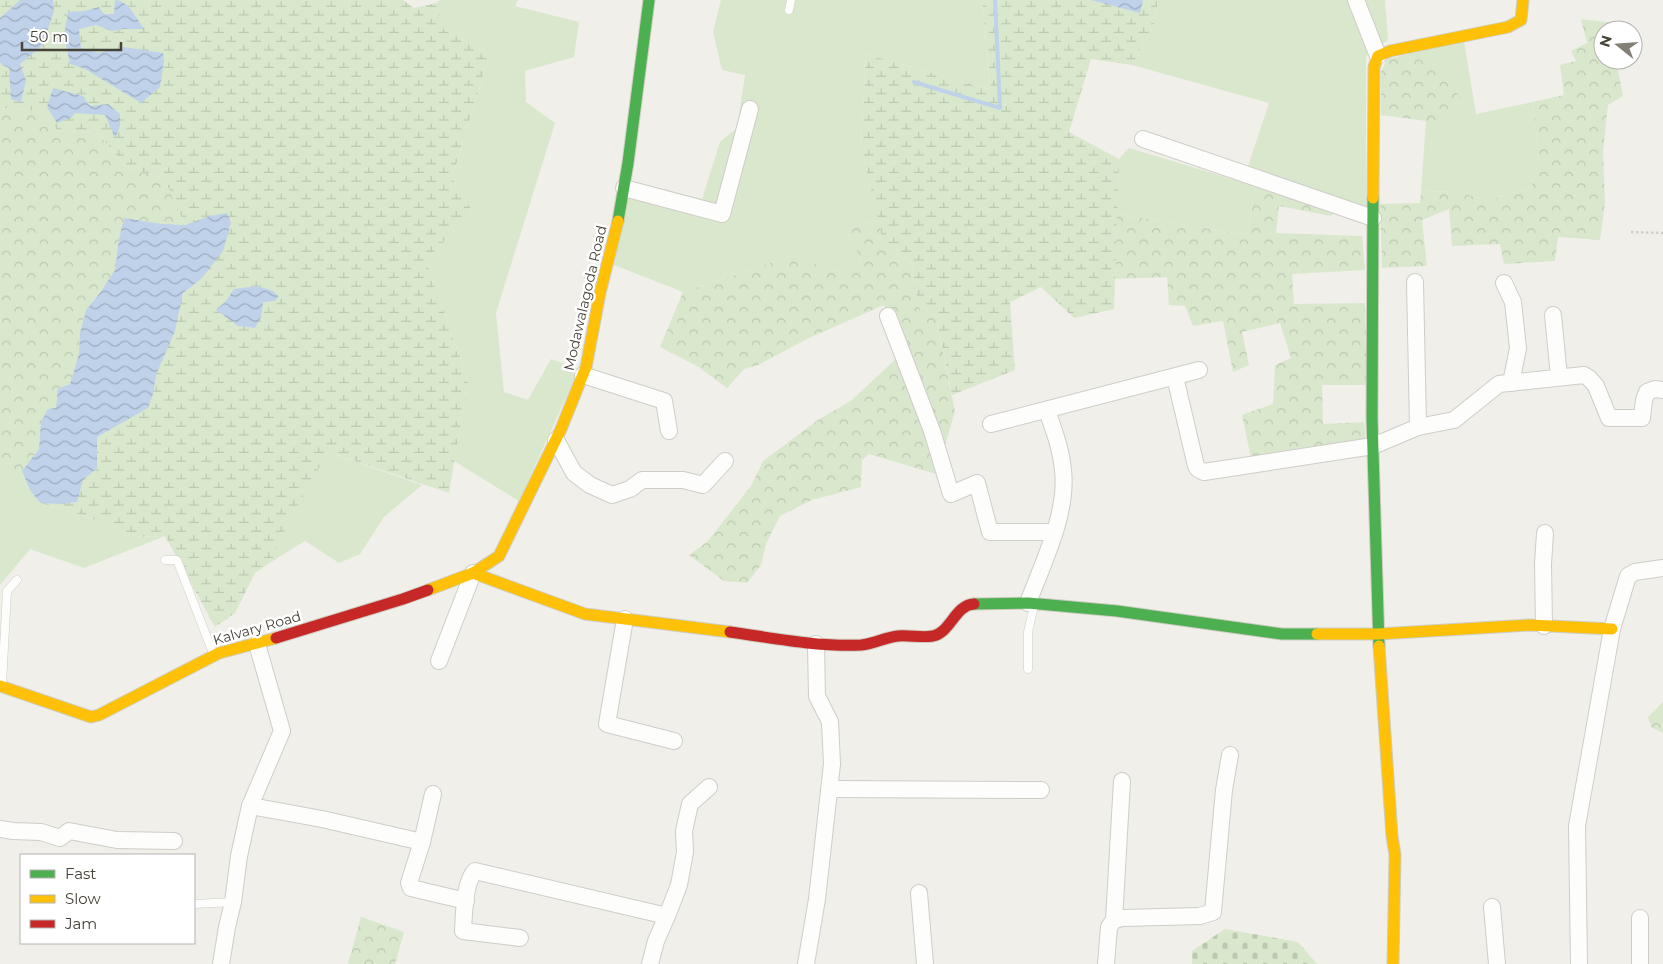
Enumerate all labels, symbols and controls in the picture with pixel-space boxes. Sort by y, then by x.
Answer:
scale bar [22,20,121,52]
north arrow [1593,20,1643,70]
text: 50 m [30,27,68,46]
text: N [1595,33,1616,49]
street label: Modawalagoda Road [560,224,610,372]
street label: Kalvary Road [211,607,303,649]
legend [20,854,195,944]
text: Fast [65,864,96,883]
text: Slow [65,889,101,908]
text: Jam [64,914,97,933]

